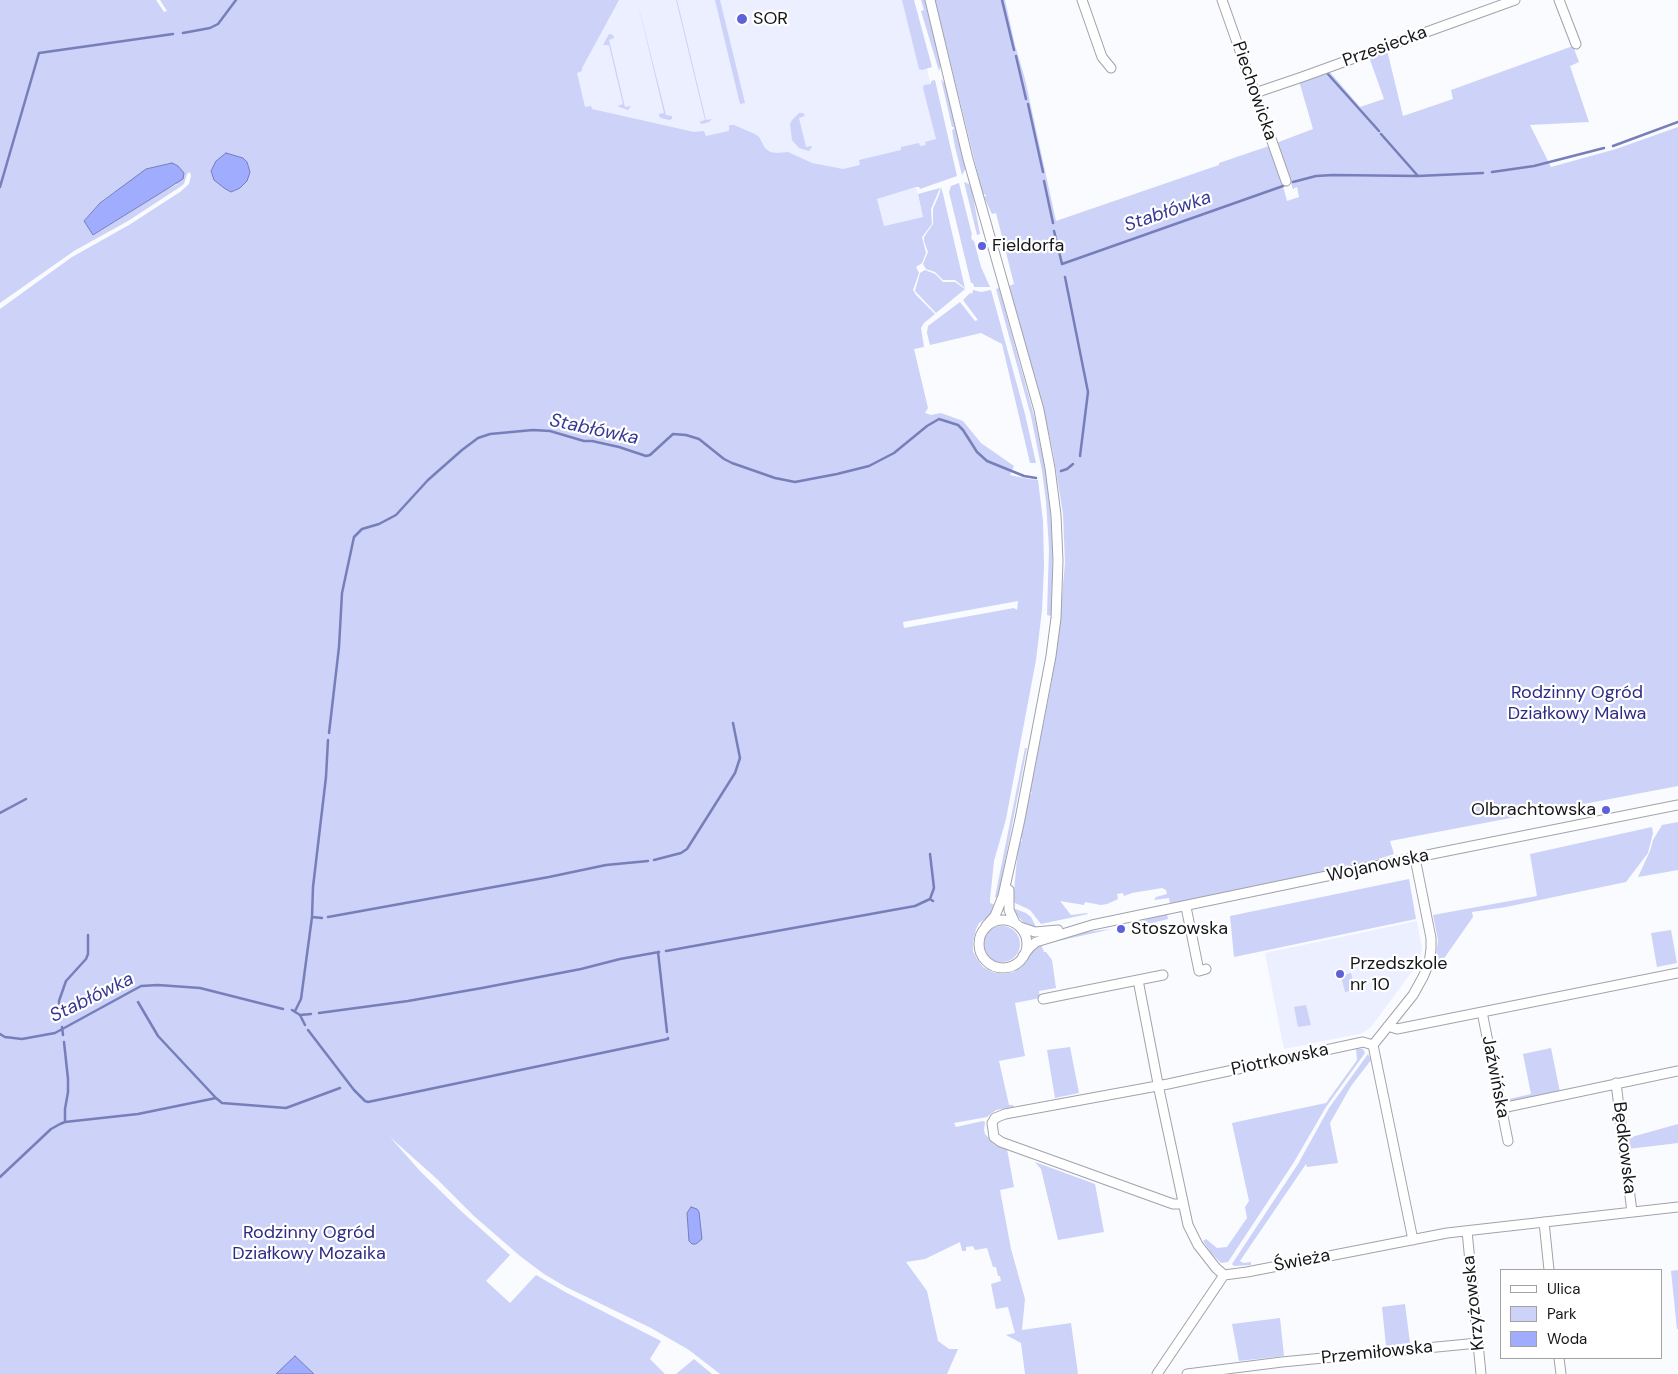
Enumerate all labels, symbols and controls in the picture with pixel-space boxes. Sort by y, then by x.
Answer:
place label: SOR [753,8,788,30]
marker: SOR [735,12,749,26]
street label: Przesiecka [1340,22,1430,72]
street label: Piechowicka [1227,39,1281,143]
water label: Stabłówka [1121,186,1215,238]
place label: Fieldorfa [992,235,1064,257]
marker: Fieldorfa [976,240,988,252]
water label: Stabłówka [547,409,641,451]
park label: Rodzinny Ogród Działkowy Malwa [1508,682,1646,724]
place label: Olbrachtowska [1471,799,1596,821]
marker: Olbrachtowska [1600,804,1612,816]
street label: Wojanowska [1325,845,1431,887]
place label: Stoszowska [1131,918,1228,940]
marker: Stoszowska [1115,923,1127,935]
place label: Przedszkole nr 10 [1350,953,1447,996]
water label: Stabłówka [46,968,138,1028]
marker: Przedszkole nr 10 [1334,968,1346,980]
street label: Jaźwińska [1476,1034,1514,1120]
street label: Piotrkowska [1229,1039,1331,1081]
street label: Będkowska [1608,1101,1640,1195]
park label: Rodzinny Ogród Działkowy Mozaika [232,1222,386,1264]
street label: Świeża [1272,1245,1332,1277]
street label: Krzyżowska [1458,1254,1490,1352]
legend [1500,1269,1663,1359]
text: Ulica [1547,1279,1581,1299]
text: Park [1547,1304,1577,1324]
text: Woda [1547,1329,1587,1349]
street label: Przemiłowska [1320,1336,1434,1370]

